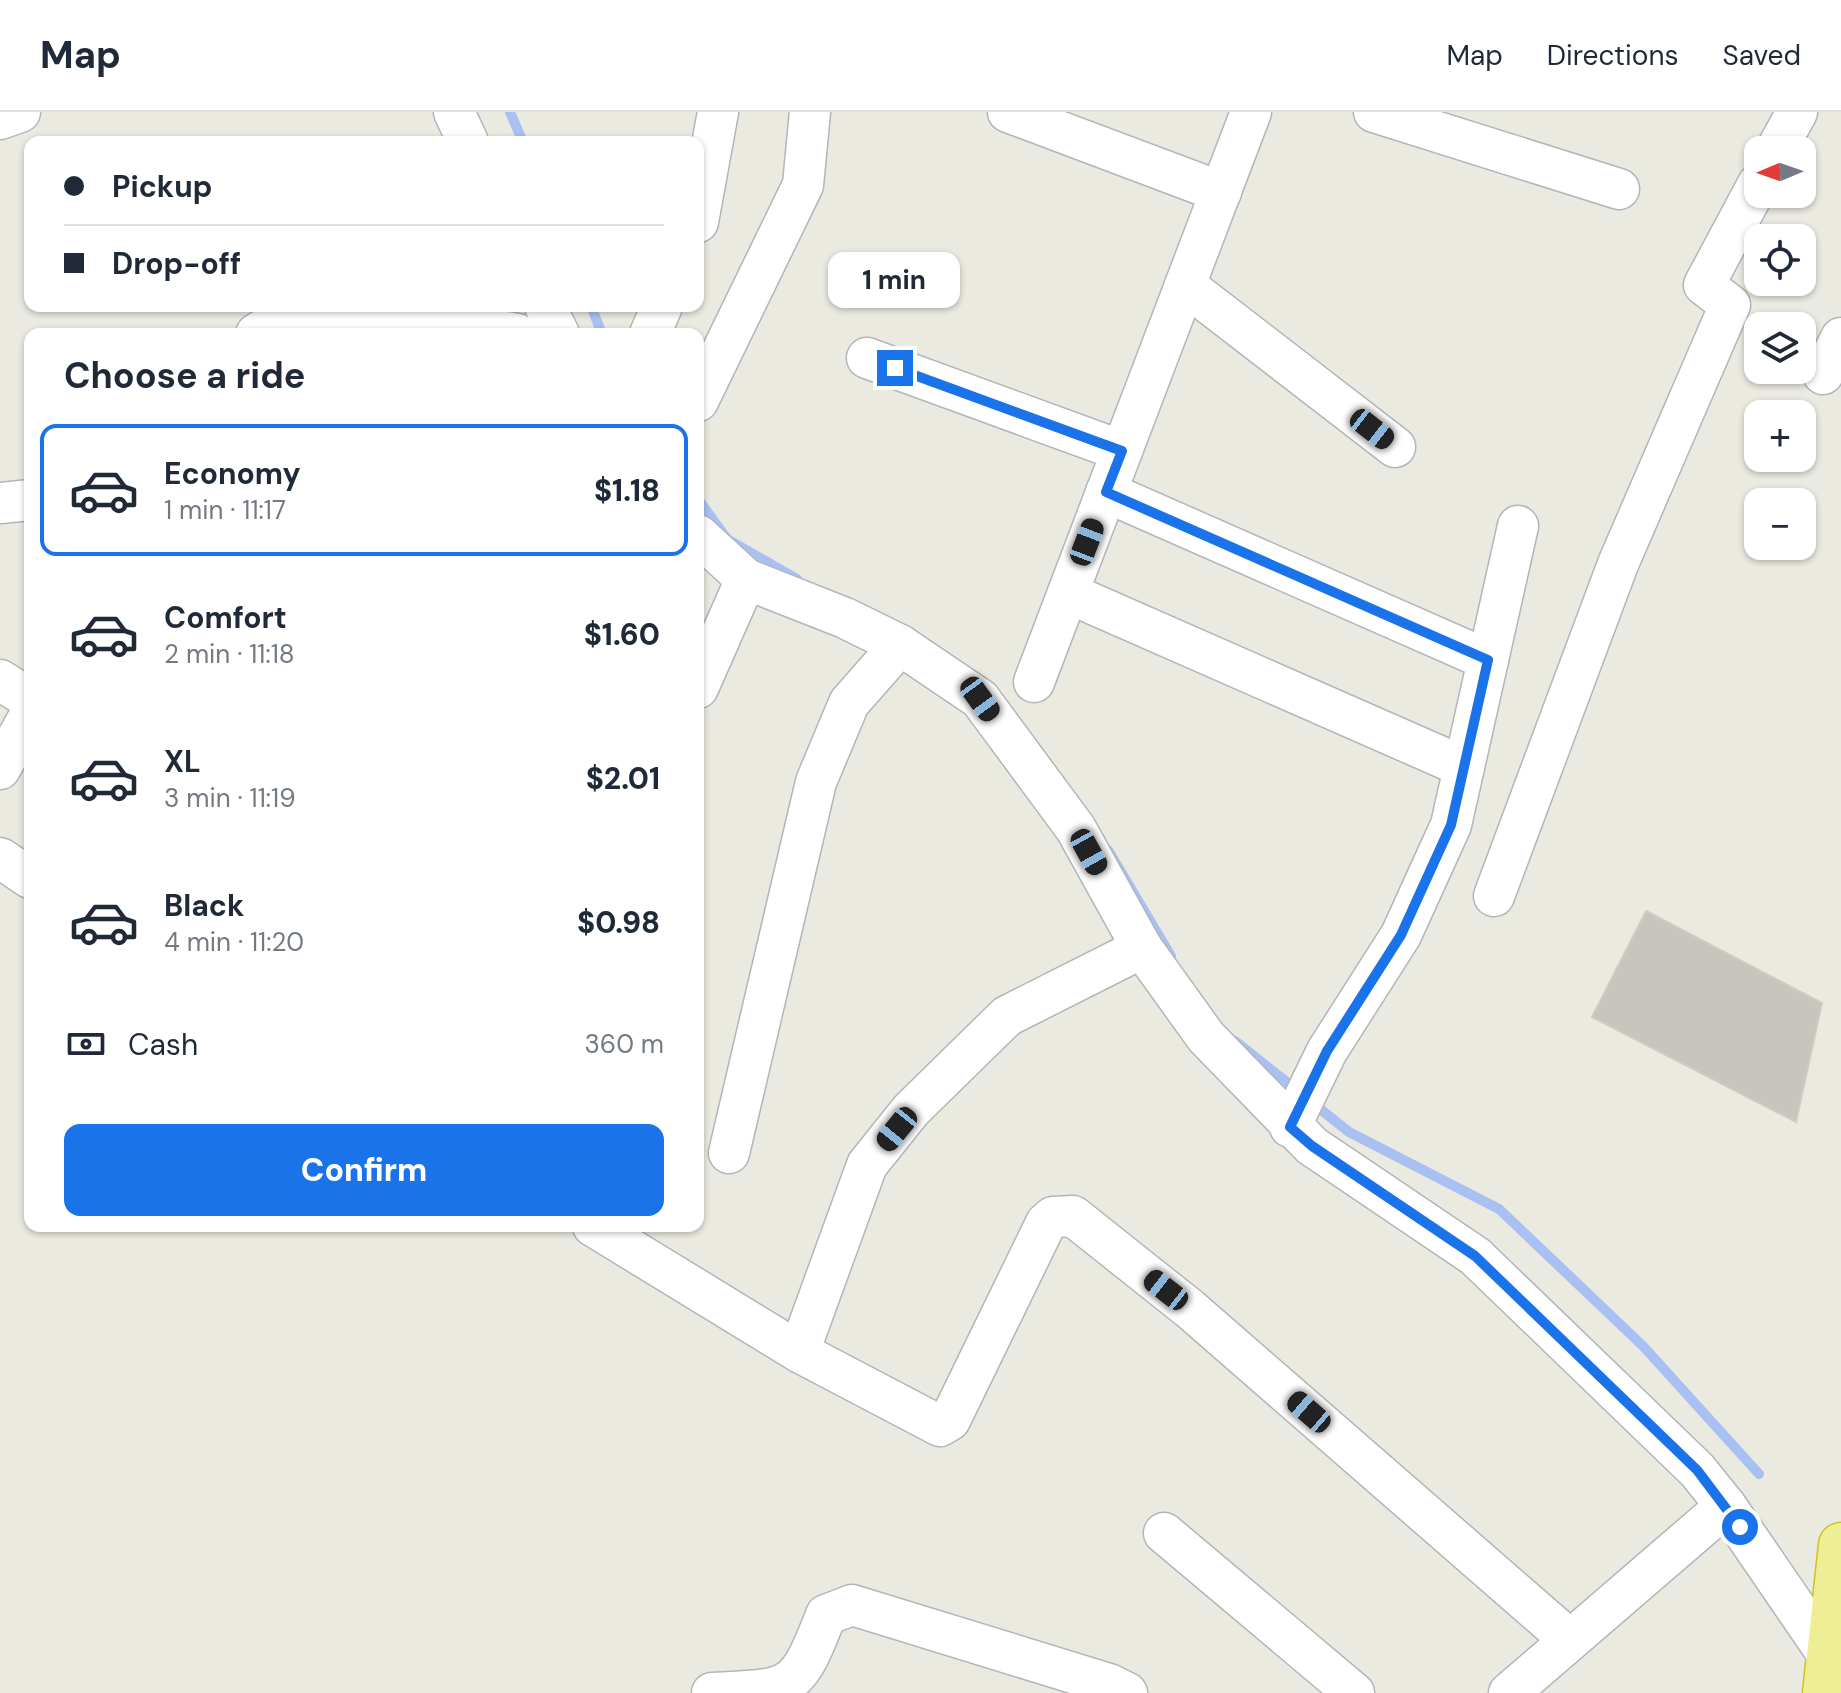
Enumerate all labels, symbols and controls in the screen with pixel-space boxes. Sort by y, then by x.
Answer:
text: Map [40,30,121,80]
text: Map [1446,37,1503,74]
text: Directions [1547,37,1679,74]
text: Saved [1723,37,1801,74]
north arrow [1744,136,1816,208]
map controls [1744,136,1816,560]
text: Pickup [112,167,212,206]
button: locate [1744,224,1816,296]
text: Drop-off [112,244,241,283]
callout: 1 min [829,252,961,308]
text: 1 min [862,263,926,297]
button: layers [1744,312,1816,384]
route end [877,350,913,386]
text: Choose a ride [64,352,305,399]
button: + [1744,400,1816,472]
car [1346,405,1398,453]
icon: car [68,454,140,526]
text: Economy [164,454,301,493]
text: $1.18 [594,471,660,510]
button: − [1744,488,1816,560]
text: 1 min · 11:17 [164,493,286,527]
car [1067,515,1107,569]
icon: car [68,598,140,670]
text: Comfort [164,598,287,637]
text: $1.60 [584,615,660,654]
text: 2 min · 11:18 [164,637,295,671]
car [956,673,1004,725]
icon: car [68,742,140,814]
text: XL [164,742,201,781]
text: $2.01 [586,759,660,798]
text: 3 min · 11:19 [164,781,296,815]
car [1067,825,1111,879]
icon: car [68,886,140,958]
text: Black [164,886,244,925]
text: $0.98 [577,903,660,942]
text: 4 min · 11:20 [164,925,304,959]
icon: cash [64,1022,108,1066]
text: Cash [128,1025,198,1064]
text: 360 m [584,1027,664,1061]
car [873,1103,921,1155]
button: Confirm [64,1124,664,1216]
car [1140,1266,1192,1314]
car [1283,1387,1335,1437]
route start [1722,1509,1758,1545]

